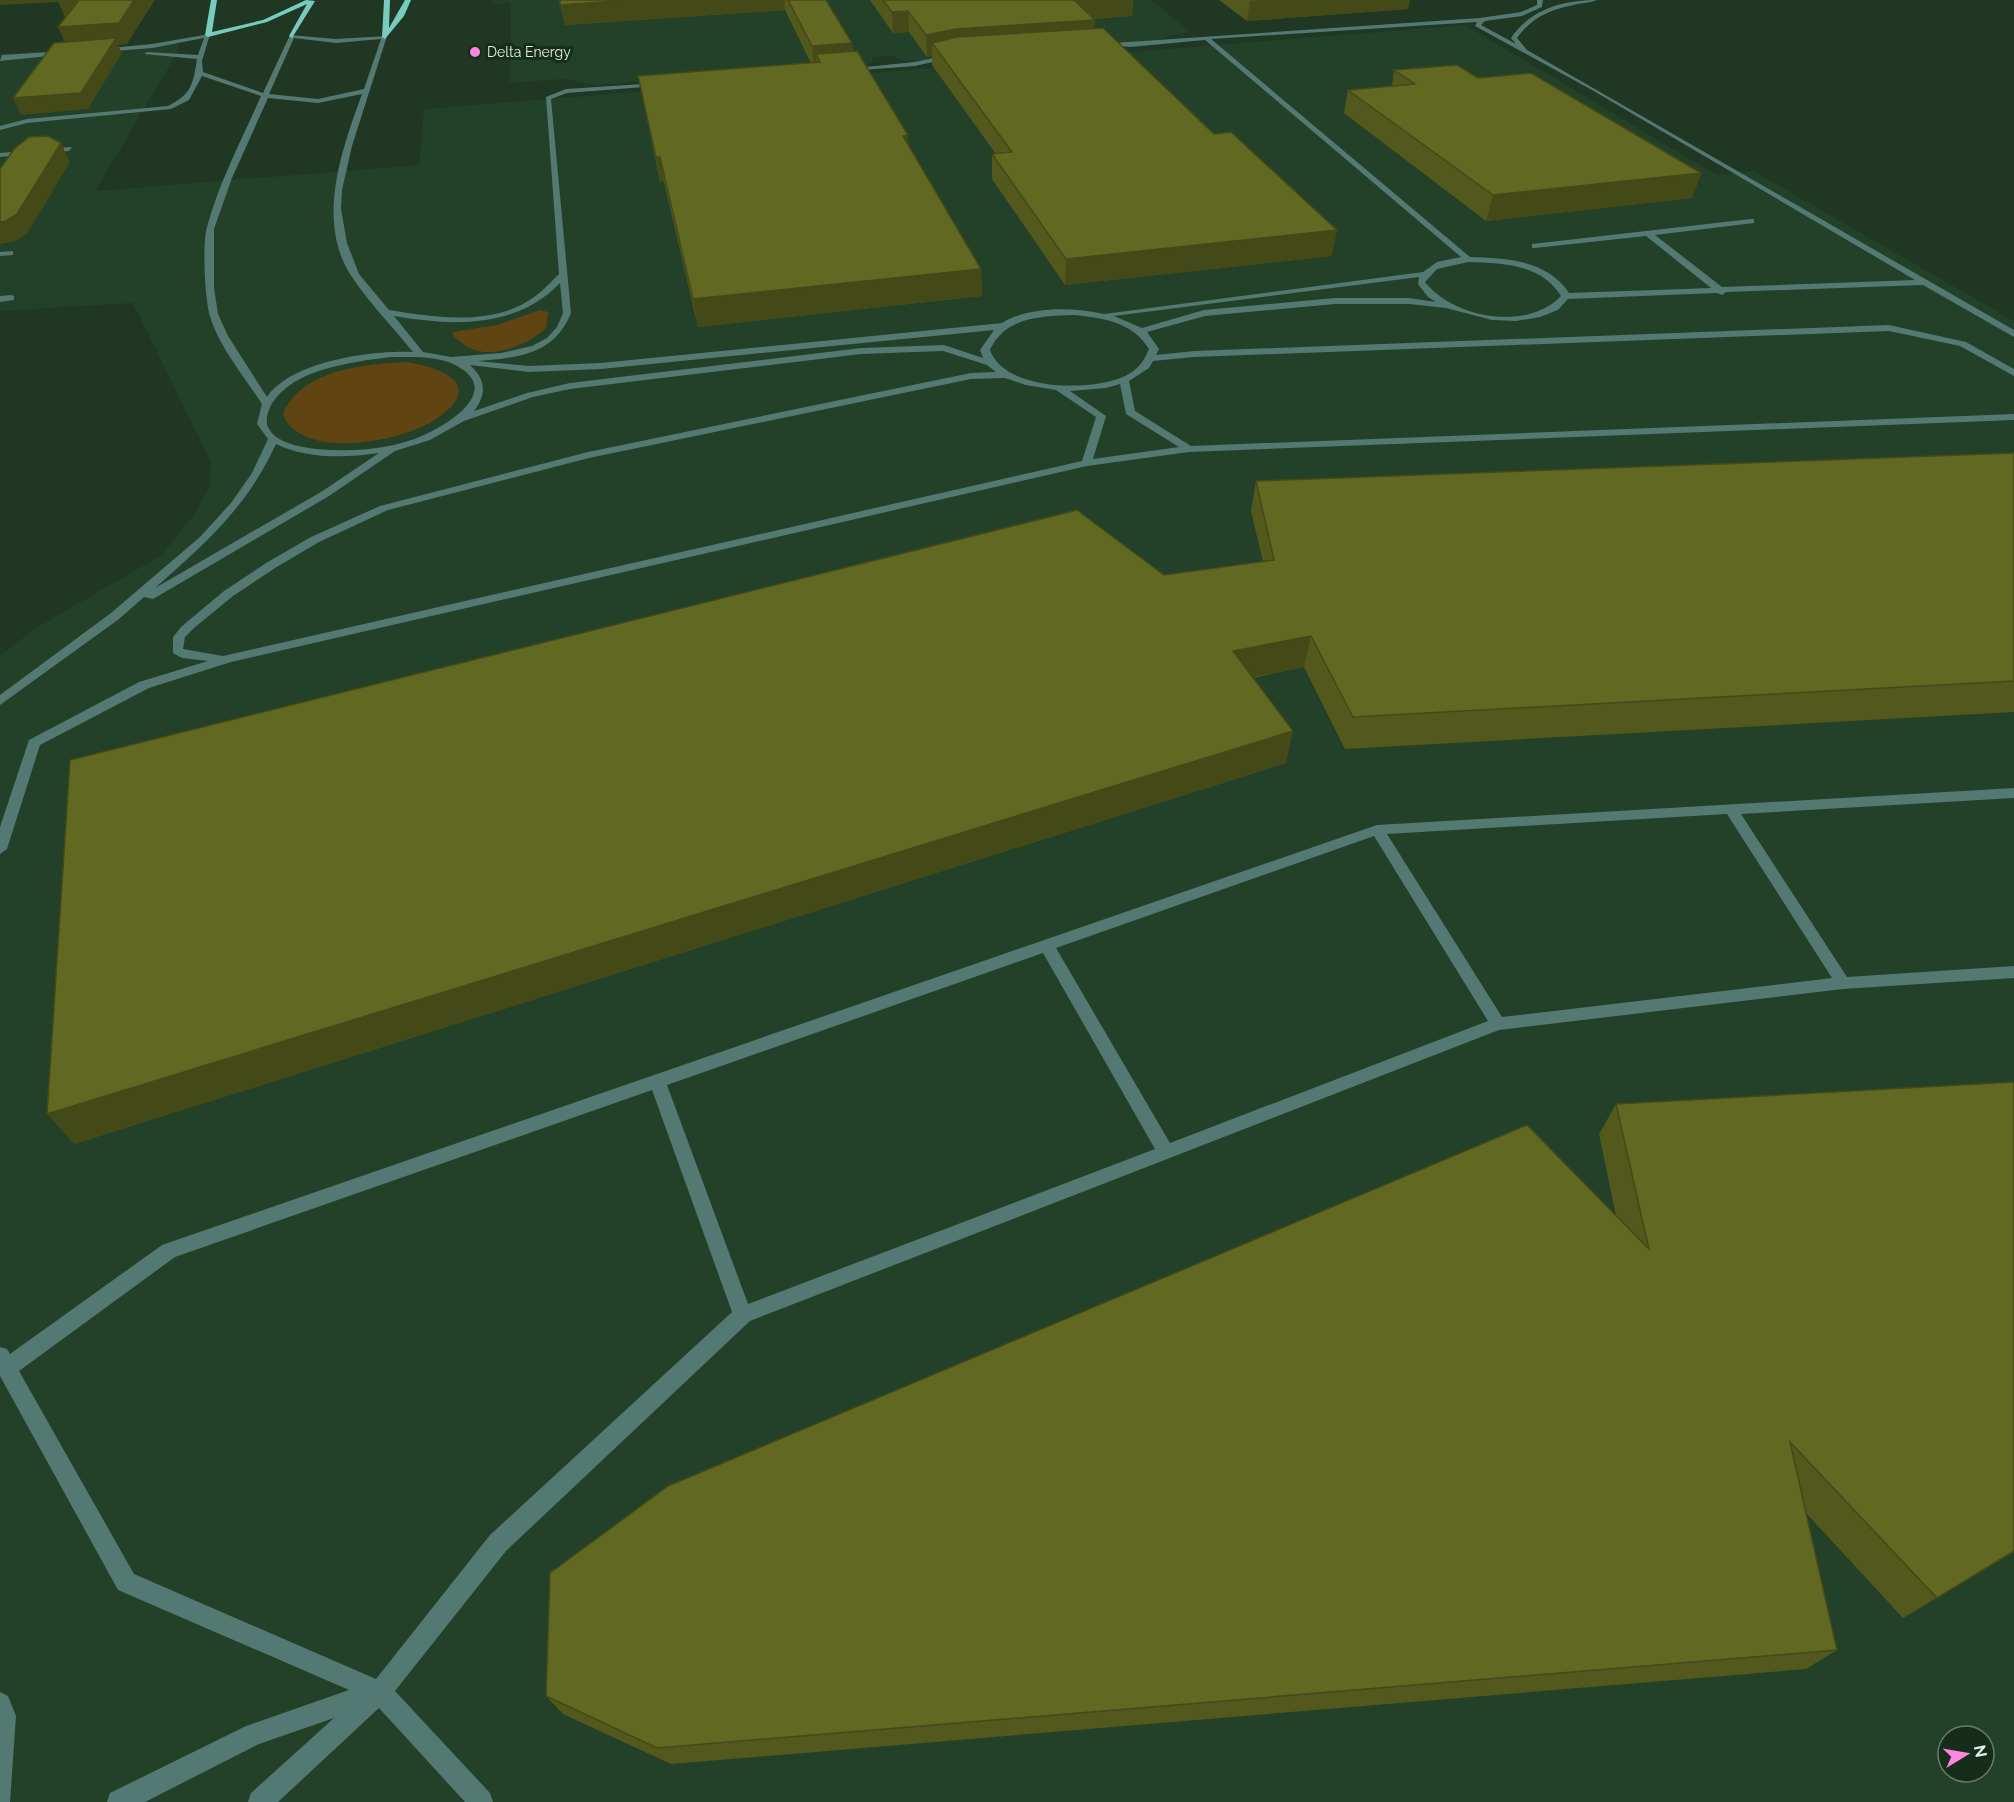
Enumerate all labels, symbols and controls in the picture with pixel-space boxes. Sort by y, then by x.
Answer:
place label: Delta Energy [487,44,571,60]
marker: Delta Energy [468,45,482,59]
north arrow [1936,1724,1996,1784]
text: N [1970,1743,1991,1759]

